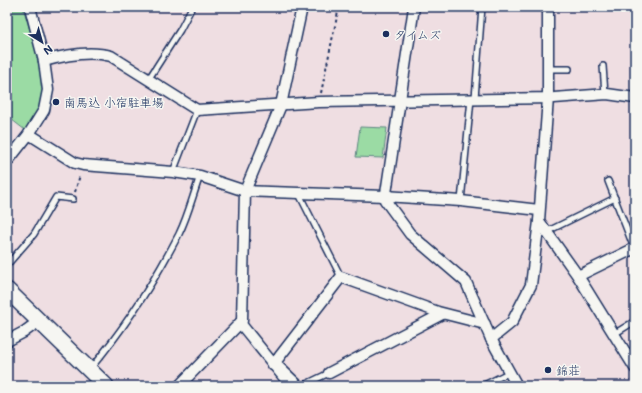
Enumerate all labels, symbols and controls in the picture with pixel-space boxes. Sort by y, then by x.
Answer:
north arrow [22,22,62,62]
place label: タイムズ [394,26,441,42]
marker: タイムズ [381,29,391,39]
text: N [40,42,56,59]
place label: 南馬込 小宿駐車場 [64,94,164,110]
marker: 南馬込 小宿駐車場 [51,97,61,107]
place label: 錦荘 [556,362,580,378]
marker: 錦荘 [543,365,553,375]

